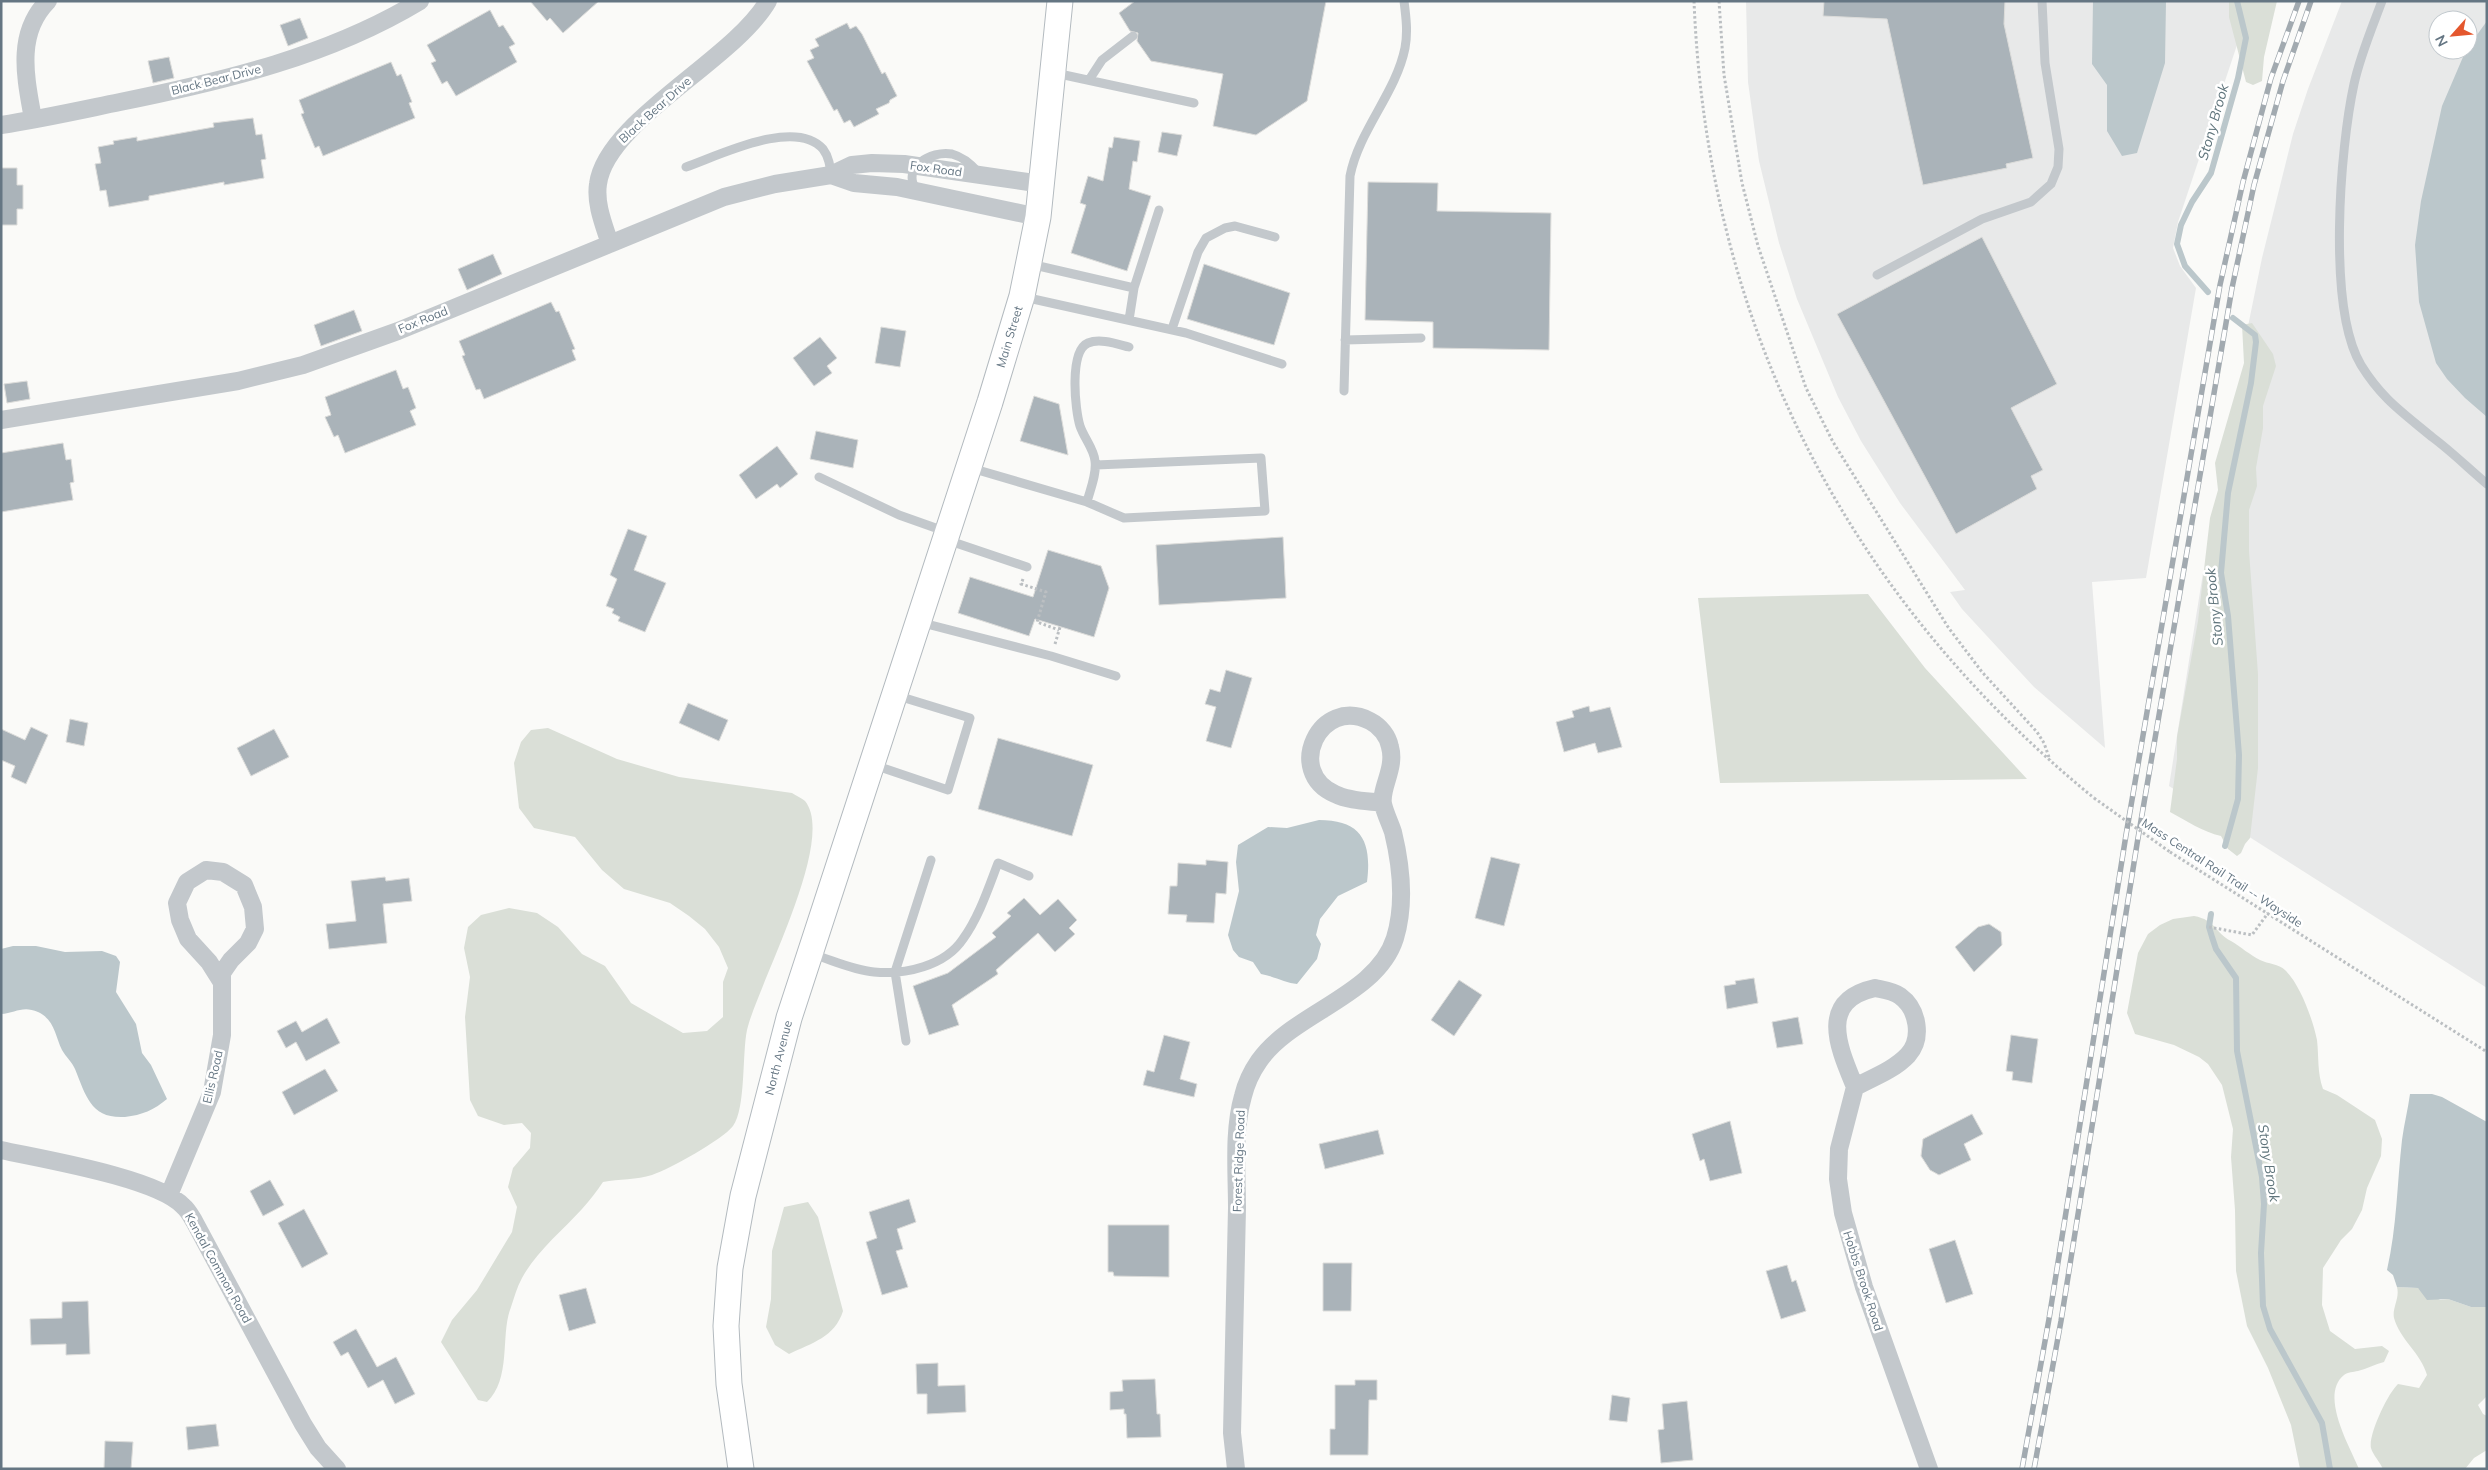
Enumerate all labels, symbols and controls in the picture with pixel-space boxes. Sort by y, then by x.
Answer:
north arrow [2428,10,2478,60]
text: N [2431,32,2452,50]
street label: Black Bear Drive [170,61,262,98]
street label: Black Bear Drive [616,73,694,146]
water label: Stony Brook [2194,81,2233,162]
street label: Fox Road [909,157,963,180]
street label: Fox Road [396,303,450,336]
street label: Main Street [993,304,1026,369]
water label: Stony Brook [2201,566,2227,647]
street label: Mass Central Rail Trail -- Wayside [2139,815,2305,930]
street label: North Avenue [761,1019,795,1097]
street label: Ellis Road [199,1049,226,1105]
street label: Forest Ridge Road [1229,1110,1248,1212]
water label: Stony Brook [2254,1123,2284,1204]
street label: Kendal Common Road [182,1210,255,1325]
street label: Hobbs Brook Road [1840,1229,1887,1333]

